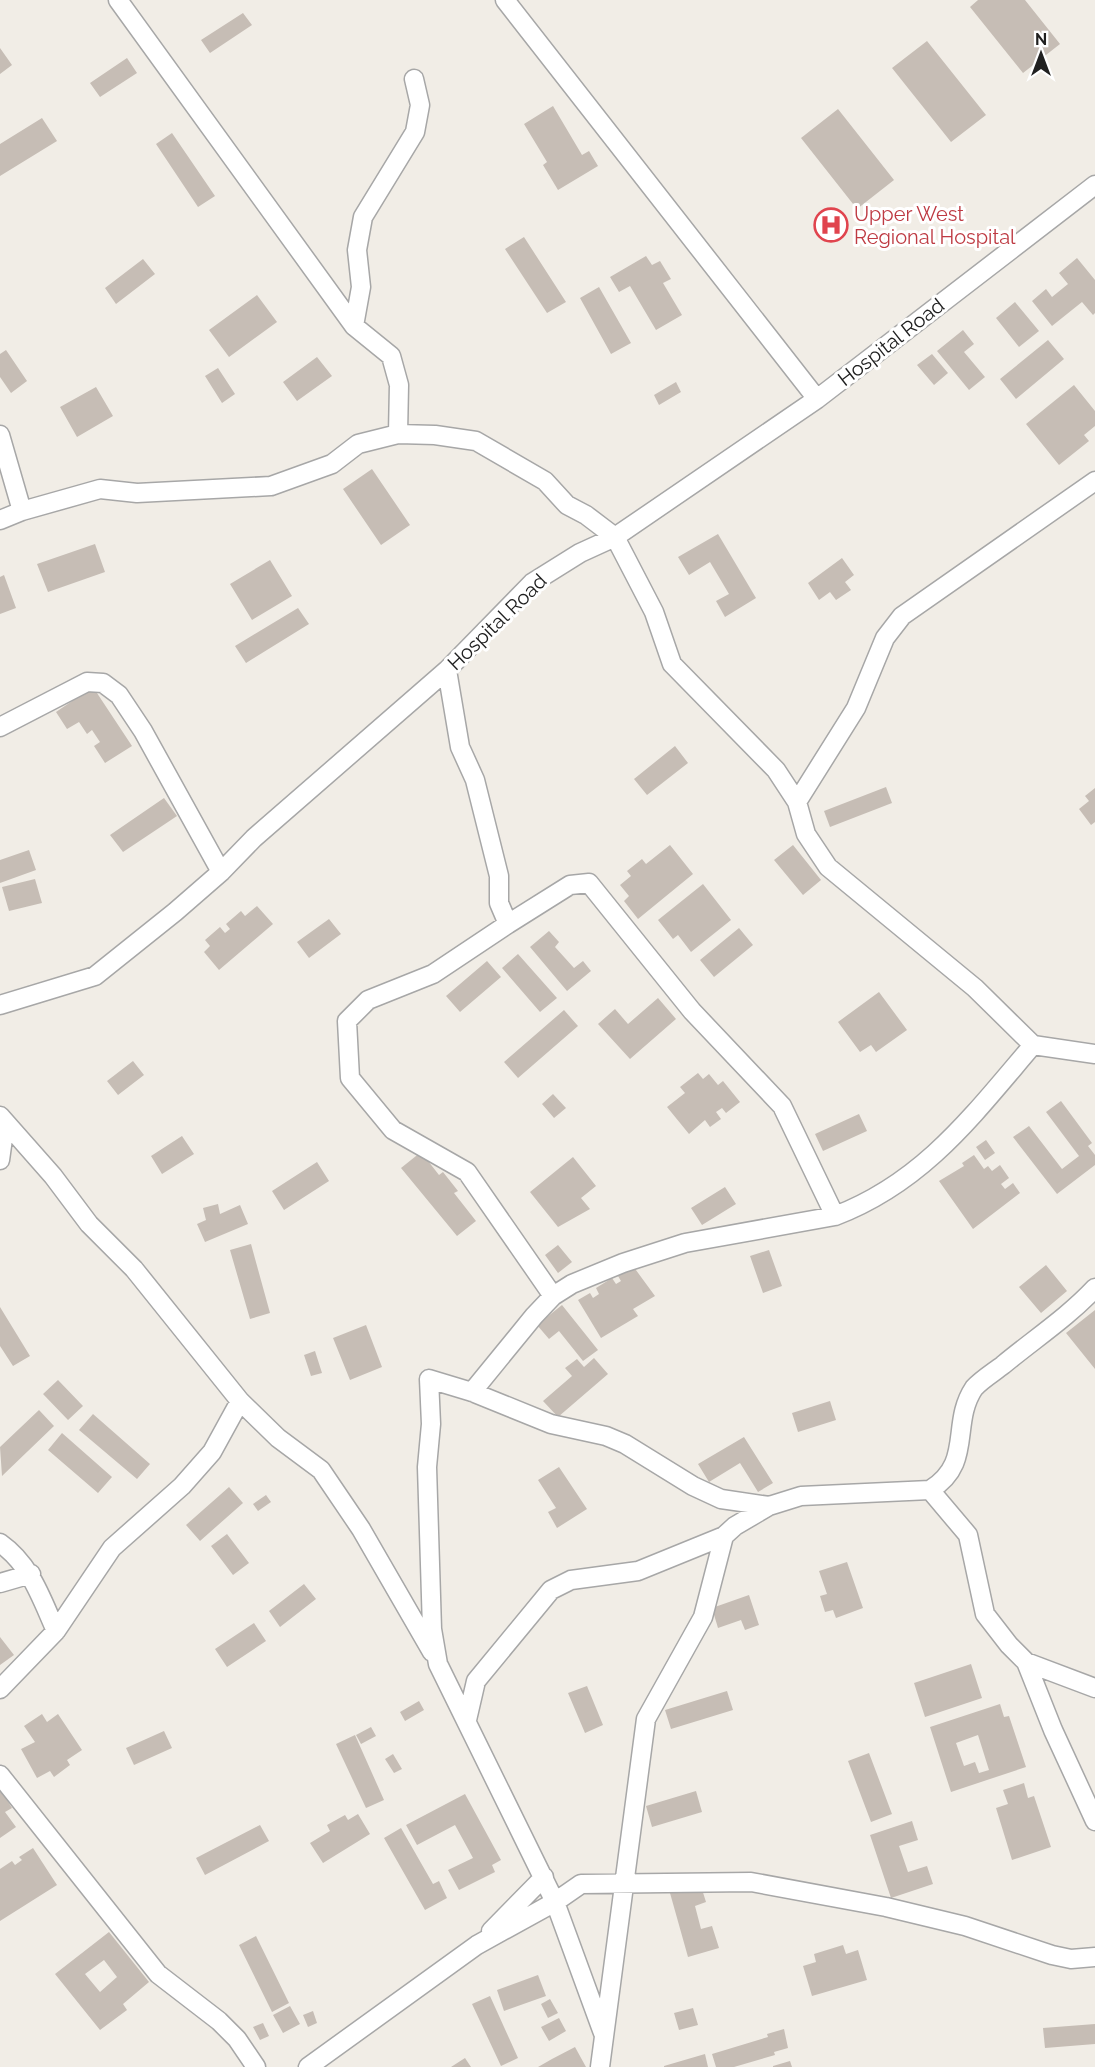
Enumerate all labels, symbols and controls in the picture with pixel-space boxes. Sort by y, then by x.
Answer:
north arrow [1011,24,1071,84]
text: N [1035,30,1047,49]
place label: Upper West Regional Hospital [854,202,1016,249]
hospital icon: Upper West Regional Hospital [813,207,849,243]
street label: Hospital Road [833,293,949,391]
street label: Hospital Road [442,569,552,675]

